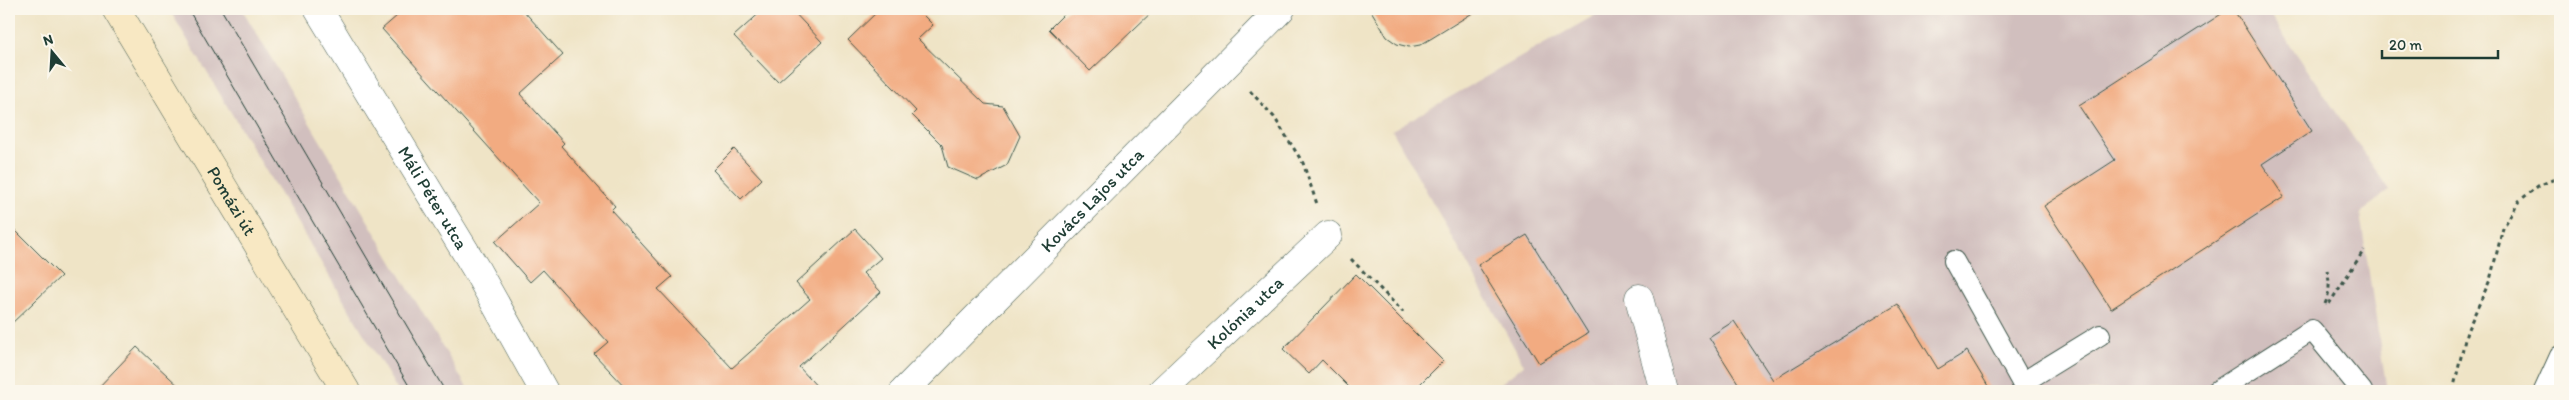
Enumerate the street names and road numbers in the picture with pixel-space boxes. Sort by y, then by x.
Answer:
street label: Máli Péter utca [393,142,473,254]
street label: Kovács Lajos utca [1036,143,1149,257]
street label: Pomázi út [202,162,261,240]
street label: Kolónia utca [1202,272,1288,354]

